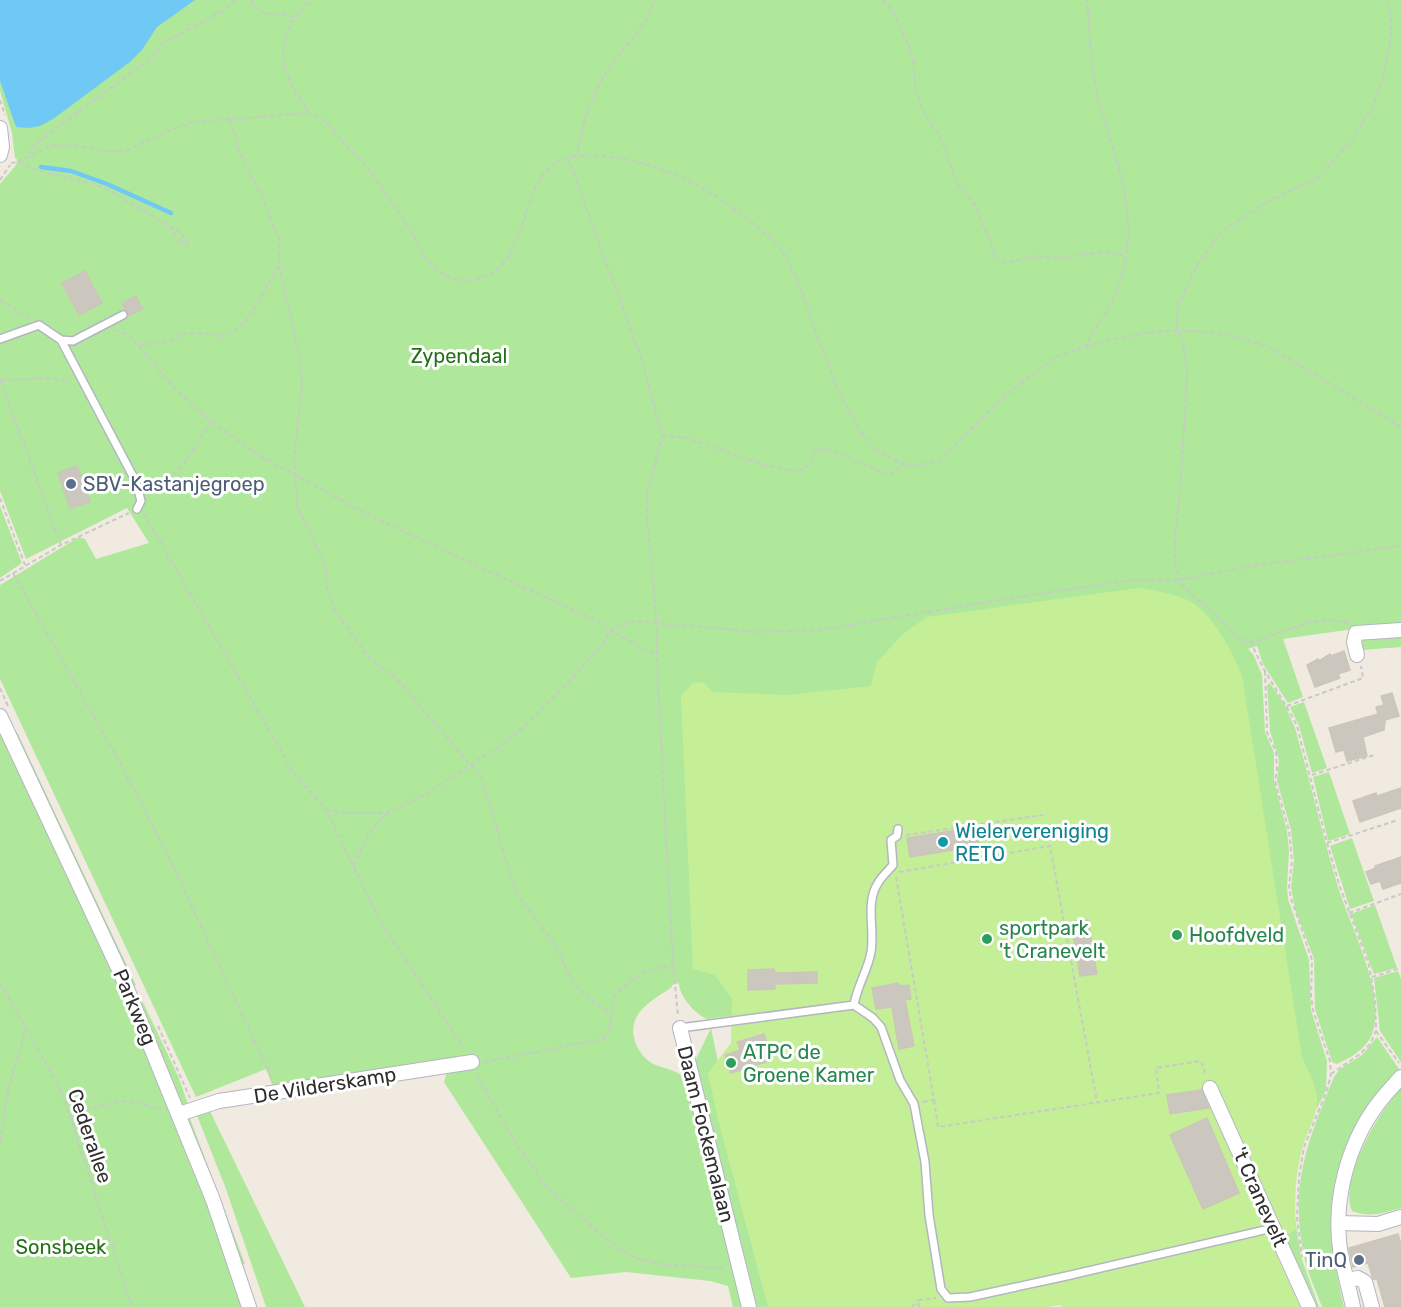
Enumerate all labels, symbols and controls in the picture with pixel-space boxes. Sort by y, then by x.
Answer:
park label: Zypendaal [411,344,507,368]
place label: SBV-Kastanjegroep [83,472,265,496]
marker: SBV-Kastanjegroep [64,477,78,491]
place label: Wielervereniging RETO [955,819,1109,866]
marker: Wielervereniging RETO [936,835,950,849]
place label: sportpark 't Cranevelt [999,916,1106,963]
place label: Hoofdveld [1189,923,1284,947]
marker: Hoofdveld [1170,928,1184,942]
marker: sportpark 't Cranevelt [980,932,994,946]
street label: Parkweg [108,965,162,1049]
place label: ATPC de Groene Kamer [743,1040,875,1087]
street label: Daam Fockemalaan [672,1043,740,1225]
marker: ATPC de Groene Kamer [724,1056,738,1070]
street label: De Vilderskamp [252,1062,398,1108]
street label: Cederallee [63,1086,117,1186]
street label: 't Cranevelt [1227,1144,1293,1251]
park label: Sonsbeek [16,1235,107,1259]
place label: TinQ [1305,1248,1347,1272]
marker: TinQ [1352,1253,1366,1267]

